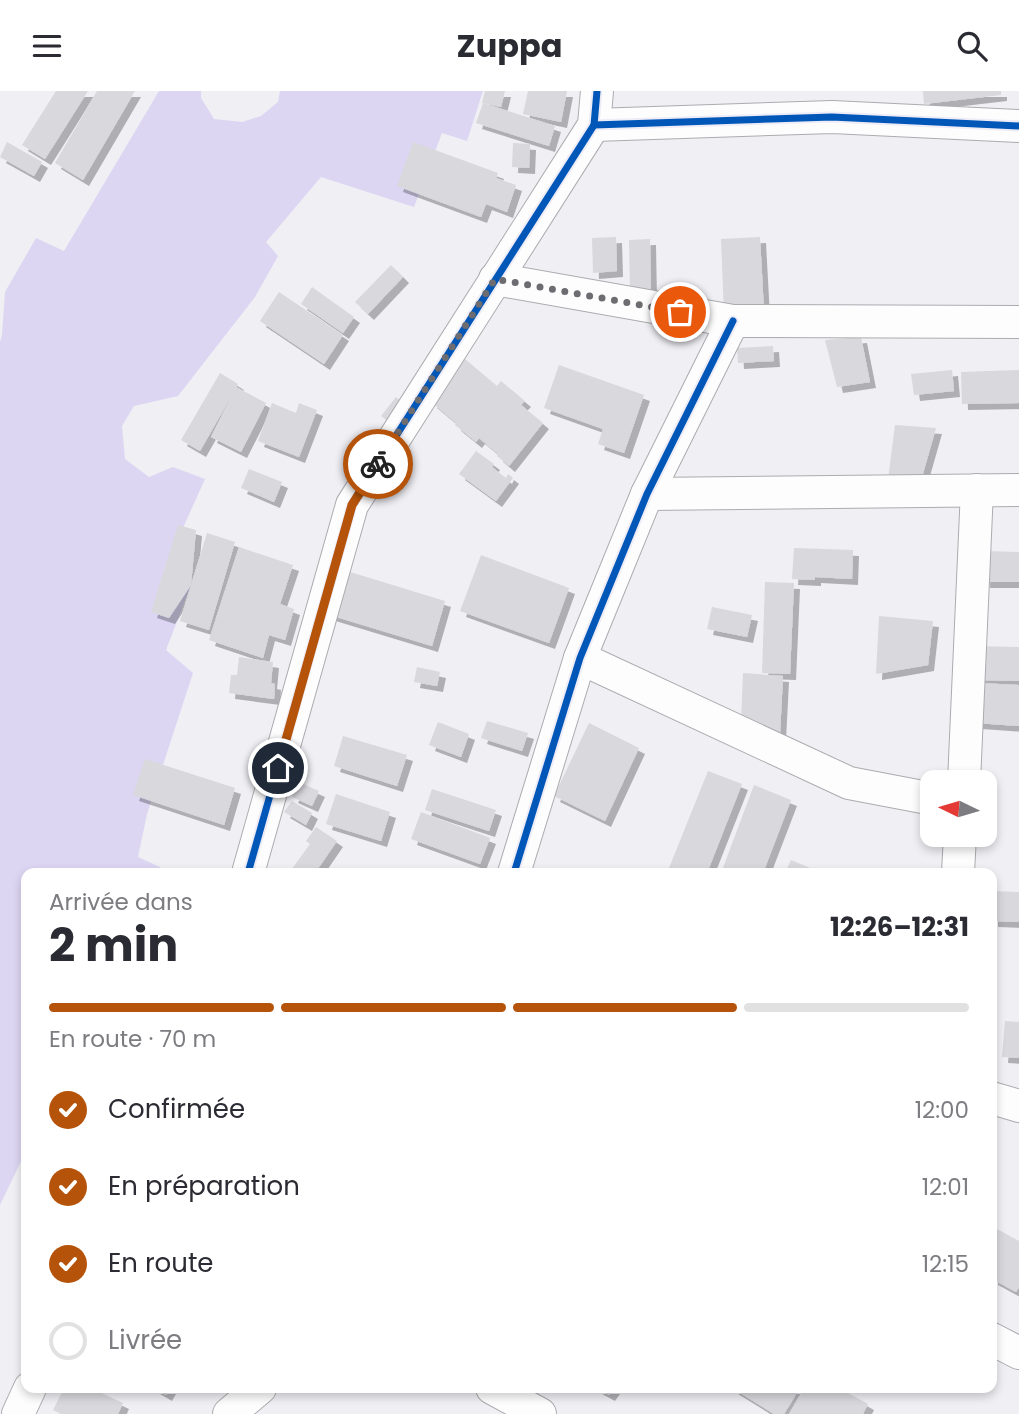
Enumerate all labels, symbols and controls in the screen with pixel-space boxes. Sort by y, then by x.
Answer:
text: Zuppa [457,23,562,68]
icon: menu [28,27,66,65]
icon: search [953,27,991,65]
pin [650,282,710,342]
icon: bag [661,293,699,331]
courier [343,429,413,499]
icon: bike [359,445,397,483]
pin [248,738,308,798]
icon: home [259,749,297,787]
north arrow [920,770,998,847]
map controls [920,770,997,847]
text: Arrivée dans [49,886,193,918]
text: 12:26–12:31 [830,909,969,945]
text: 2 min [49,913,178,977]
text: En route · 70 m [49,1023,216,1055]
icon: check [49,1091,87,1129]
text: Confirmée [108,1091,245,1127]
text: 12:00 [915,1094,969,1126]
icon: check [49,1168,87,1206]
text: En préparation [108,1168,300,1204]
text: 12:01 [922,1171,969,1203]
icon: check [49,1245,87,1283]
text: En route [108,1245,213,1281]
text: 12:15 [922,1248,969,1280]
text: Livrée [108,1322,182,1358]

